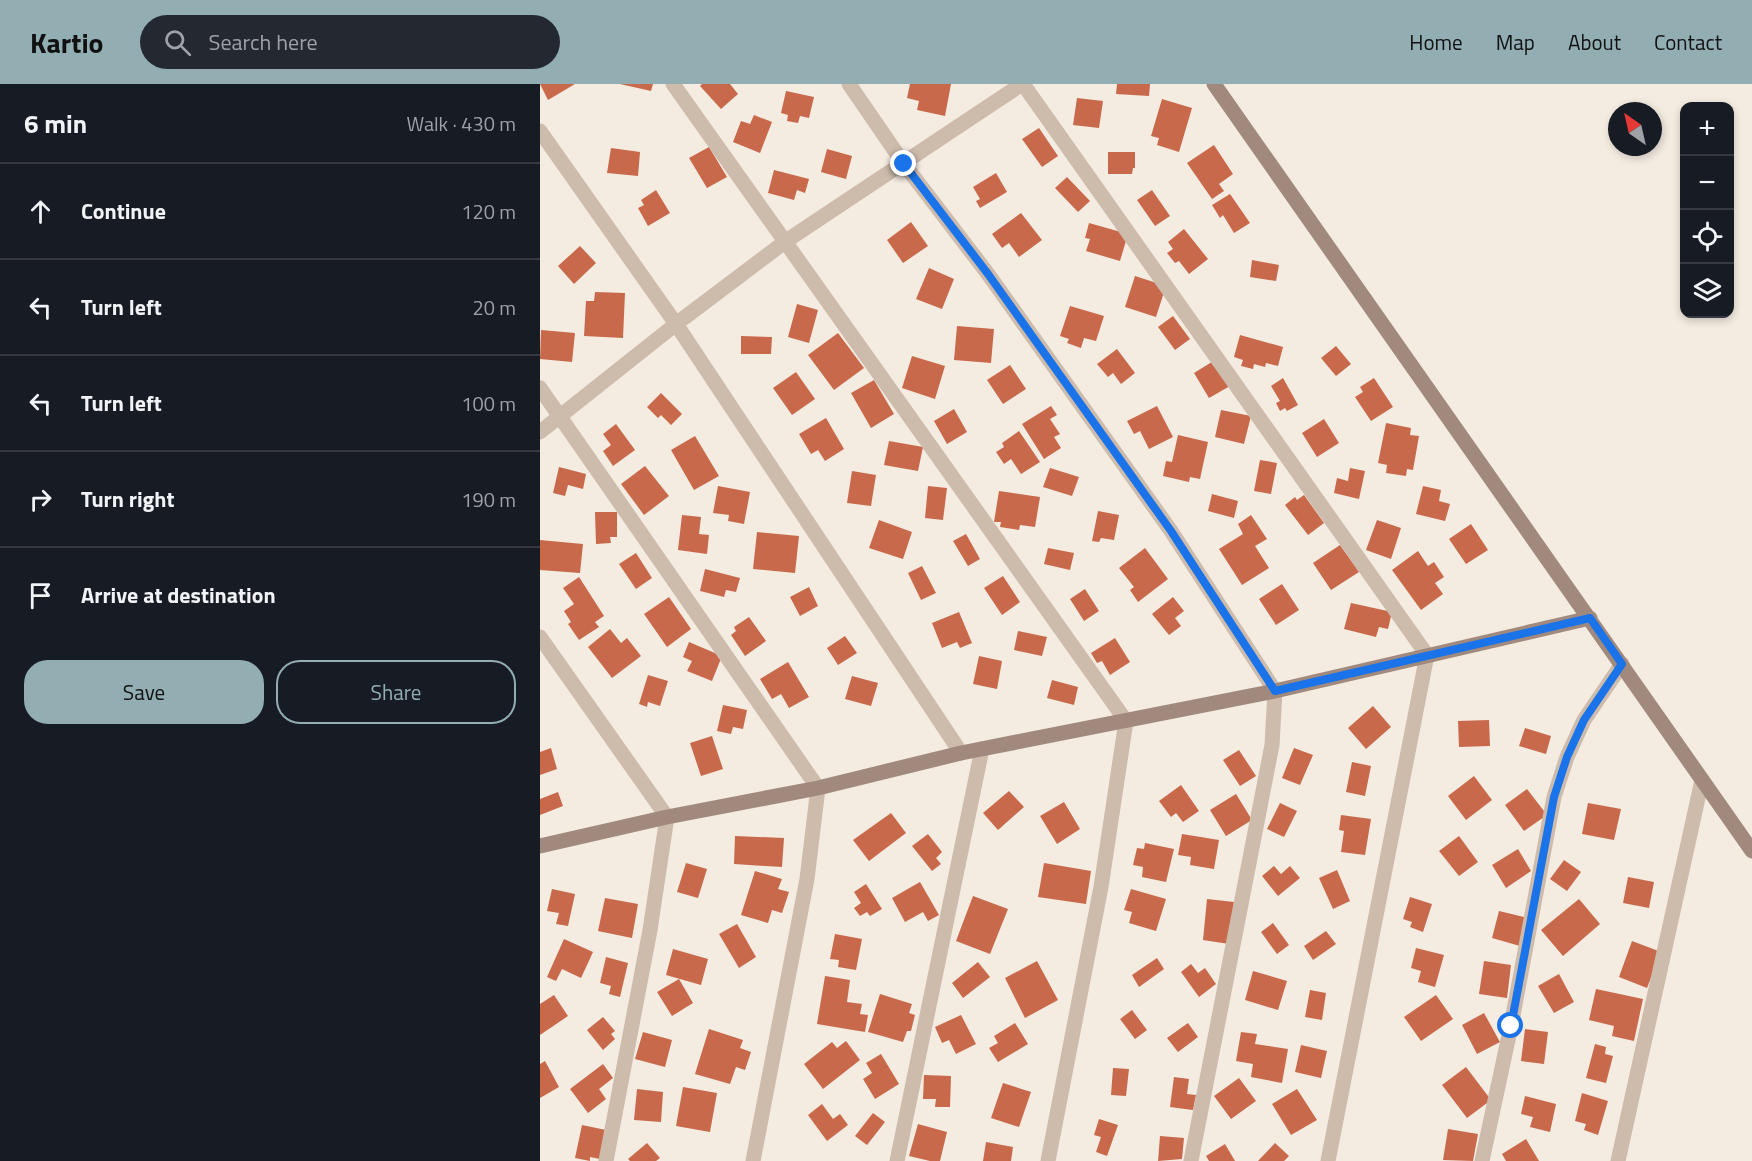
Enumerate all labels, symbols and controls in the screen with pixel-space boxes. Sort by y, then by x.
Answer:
search box [140,15,560,69]
text: Kartio [30,21,104,64]
text: Search here [209,25,318,59]
icon: search [161,26,194,59]
text: Home [1409,26,1463,58]
text: Map [1496,26,1535,58]
text: About [1568,26,1621,58]
text: Contact [1654,26,1722,58]
north arrow [1608,102,1662,156]
map controls [1680,102,1734,318]
button: + [1680,102,1734,156]
text: 6 min [24,104,87,143]
text: Walk · 430 m [407,108,516,139]
route end [890,150,916,176]
button: − [1680,156,1734,210]
text: Continue [81,194,166,228]
icon: ahead [24,195,57,228]
text: 120 m [461,196,516,227]
button: locate [1680,210,1734,264]
button: layers [1680,264,1734,318]
text: Turn left [81,290,162,324]
icon: left [24,291,57,324]
text: 20 m [472,292,516,323]
text: Turn left [81,386,162,420]
icon: left [24,387,57,420]
text: 100 m [461,388,516,419]
text: Turn right [81,482,175,516]
icon: right [24,483,57,516]
text: 190 m [461,484,516,515]
text: Arrive at destination [81,578,276,612]
icon: arrive [24,579,57,612]
button: Save [24,660,264,724]
button: Share [276,660,516,724]
route start [1497,1012,1523,1038]

